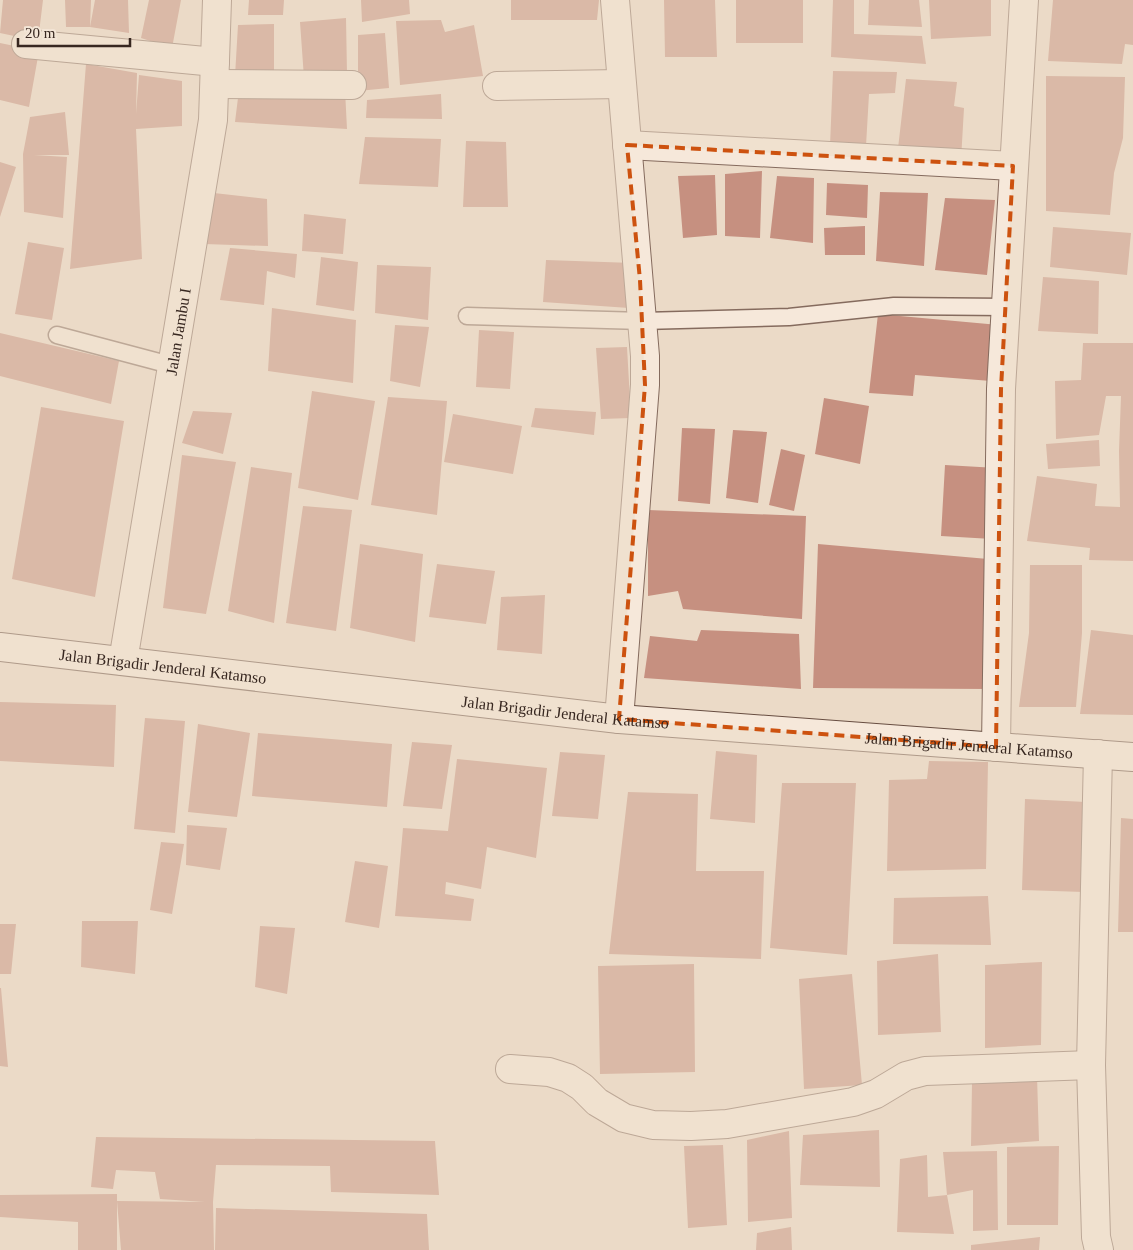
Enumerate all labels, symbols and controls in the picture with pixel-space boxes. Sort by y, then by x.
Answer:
scale bar [18,15,130,47]
text: 20 m [25,25,56,41]
street label: Jalan Jambu I [163,287,194,376]
street label: Jalan Brigadir Jenderal Katamso [58,646,267,687]
street label: Jalan Brigadir Jenderal Katamso [461,693,670,732]
street label: Jalan Brigadir Jenderal Katamso [864,729,1073,762]

